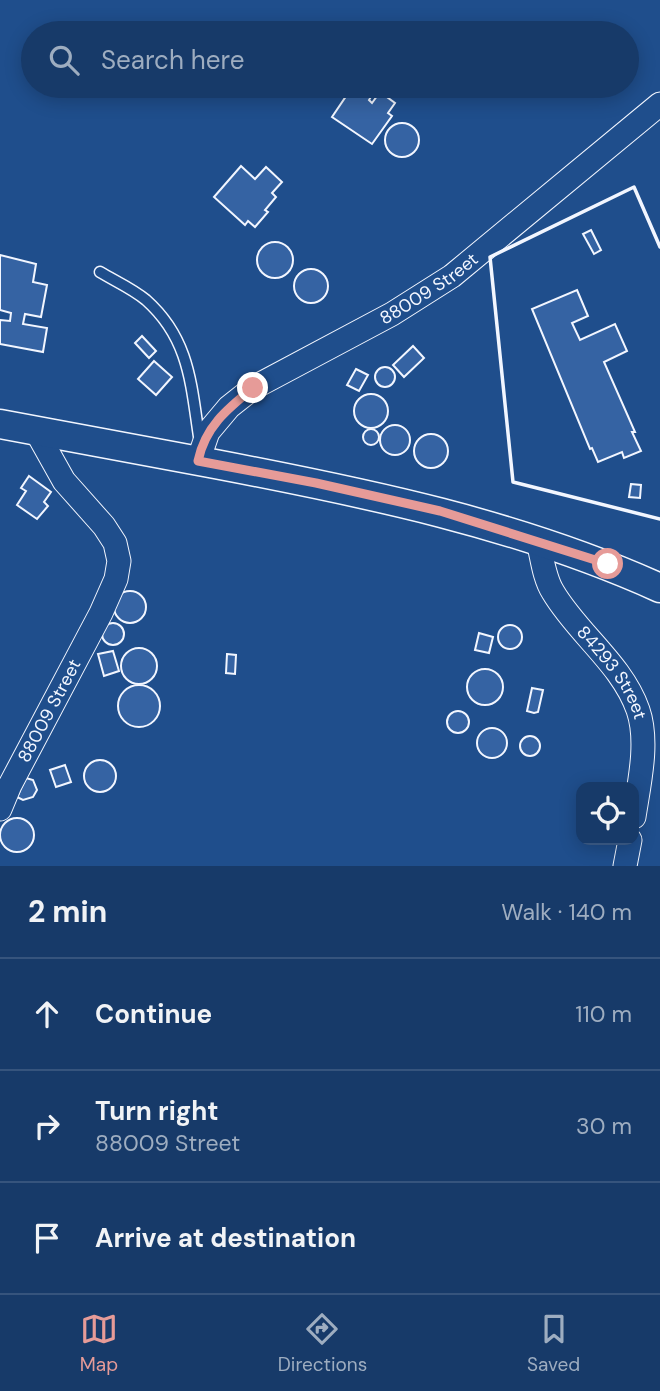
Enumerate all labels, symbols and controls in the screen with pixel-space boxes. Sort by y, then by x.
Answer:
search box [21,21,639,98]
icon: search [45,41,83,79]
text: Search here [101,43,244,77]
street label: 88009 Street [376,247,483,330]
route end [237,372,268,403]
route start [592,548,623,579]
street label: 84293 Street [571,621,652,722]
street label: 88009 Street [12,655,86,767]
map controls [576,782,639,845]
button: locate [576,782,639,845]
text: 2 min [28,892,107,931]
text: Walk · 140 m [501,897,632,927]
icon: ahead [28,995,66,1033]
text: Continue [95,997,212,1031]
text: 110 m [575,999,632,1029]
text: Turn right [95,1094,219,1128]
icon: right [28,1107,66,1145]
text: 30 m [576,1111,632,1141]
text: 88009 Street [95,1128,240,1158]
icon: arrive [28,1219,66,1257]
text: Arrive at destination [95,1221,356,1255]
tab: Map [80,1310,118,1377]
tab: Directions [278,1310,367,1377]
tab: Saved [527,1310,580,1377]

